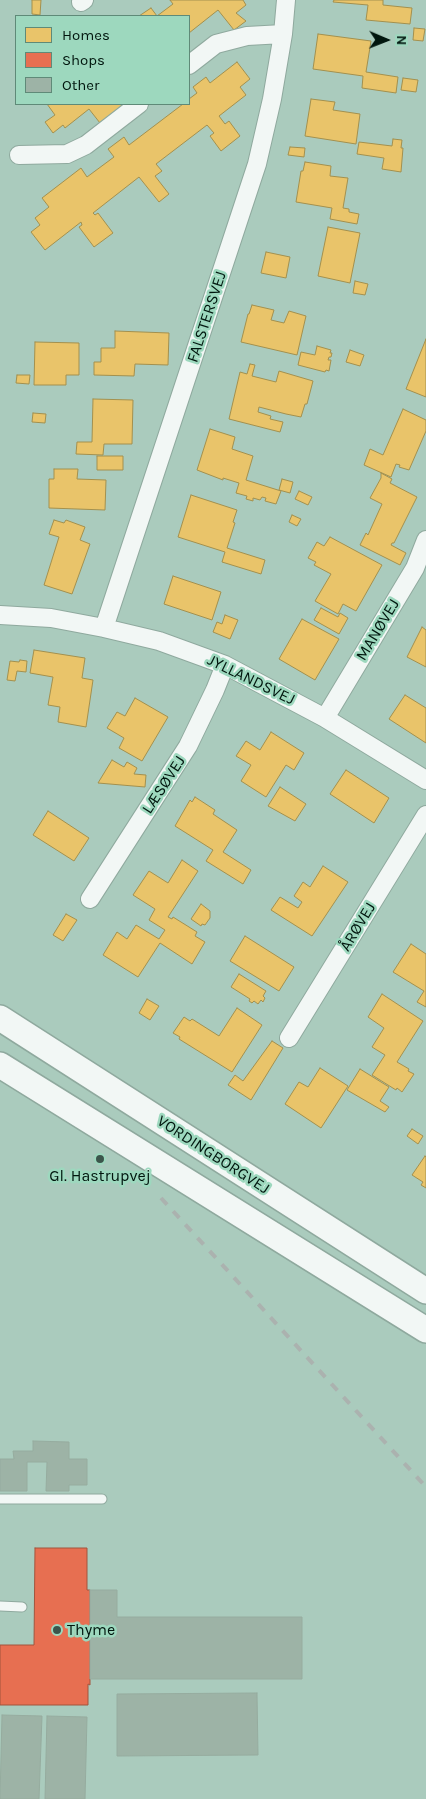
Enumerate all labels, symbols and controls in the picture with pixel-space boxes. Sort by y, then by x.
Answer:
legend [15,15,190,105]
north arrow [361,15,411,65]
text: Homes [62,26,110,44]
text: N [393,35,410,45]
text: Shops [62,51,105,69]
text: Other [62,76,100,94]
street label: FALSTERSVEJ [183,269,231,365]
street label: MANØVEJ [352,596,404,664]
street label: JYLLANDSVEJ [204,651,298,709]
street label: LÆSØVEJ [138,752,190,818]
street label: ÅRØVEJ [336,899,380,955]
street label: VORDINGBORGVEJ [153,1112,273,1198]
marker: Gl. Hastrupvej [94,1153,106,1165]
place label: Gl. Hastrupvej [49,1166,151,1186]
place label: Thyme [67,1620,115,1640]
marker: Thyme [51,1624,63,1636]

